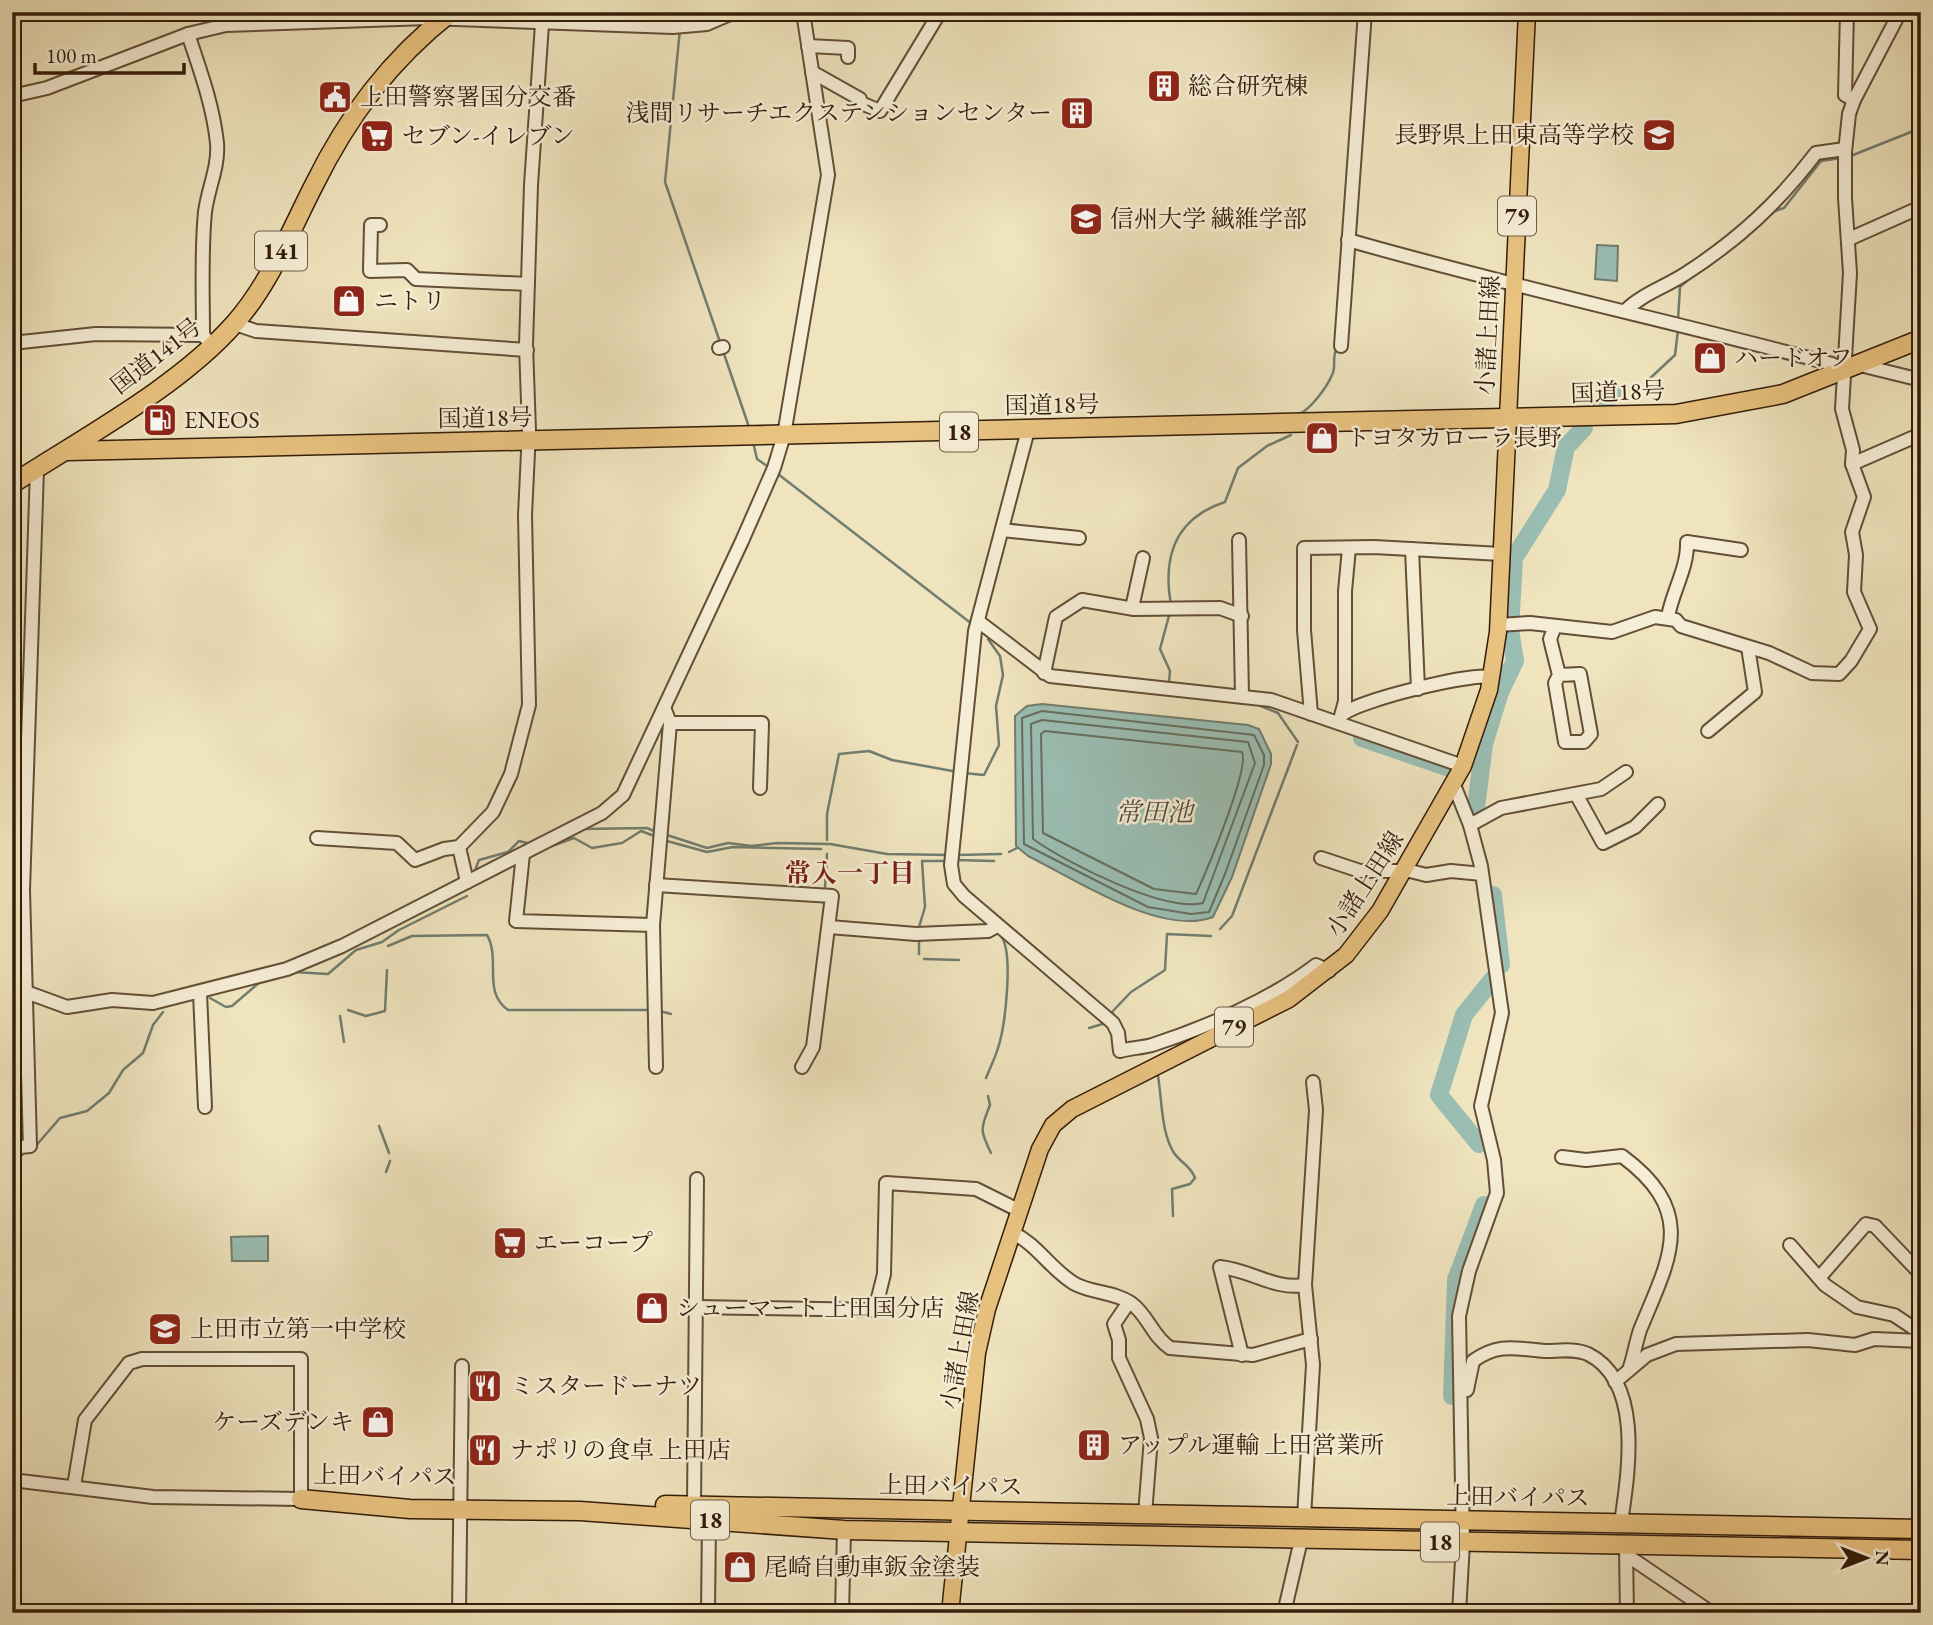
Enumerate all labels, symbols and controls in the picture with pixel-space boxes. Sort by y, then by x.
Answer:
scale bar [35,32,184,76]
text: 100 m [46,42,97,69]
building icon: 総合研究棟 [1145,67,1183,105]
place label: 総合研究棟 [1188,70,1308,101]
public building icon: 上田警察署国分交番 [316,78,354,116]
place label: 上田警察署国分交番 [360,81,576,112]
building icon: 浅間リサーチエクステンションセンター [1058,94,1096,132]
place label: 浅間リサーチエクステンションセンター [625,97,1052,128]
school or university icon: 長野県上田東高等学校 [1640,116,1678,154]
supermarket icon: セブン-イレブン [358,117,396,155]
place label: 長野県上田東高等学校 [1394,119,1634,150]
place label: セブン-イレブン [402,120,575,151]
road number: 79 [1498,196,1536,236]
school or university icon: 信州大学 繊維学部 [1067,200,1105,238]
place label: 信州大学 繊維学部 [1110,203,1307,234]
road number: 141 [255,232,307,270]
street label: 小諸上田線 [1469,274,1506,396]
shop icon: ニトリ [330,282,368,320]
place label: ニトリ [374,285,446,316]
street label: 国道141号 [104,311,207,401]
shop icon: ハードオフ [1691,339,1729,377]
place label: ハードオフ [1734,342,1853,373]
street label: 国道18号 [1570,374,1666,409]
street label: 国道18号 [1004,388,1100,421]
fuel station icon: ENEOS [141,401,179,439]
street label: 国道18号 [437,401,533,434]
place label: ENEOS [184,404,260,435]
road number: 18 [940,412,978,452]
shop icon: トヨタカローラ長野 [1303,419,1341,457]
place label: トヨタカローラ長野 [1346,422,1562,453]
water label: 常田池 [1115,795,1196,829]
street label: 小諸上田線 [1319,825,1410,942]
district label: 常入一丁目 [785,856,915,890]
road number: 79 [1215,1008,1253,1046]
supermarket icon: エーコープ [491,1224,529,1262]
place label: エーコープ [534,1227,653,1258]
street label: 小諸上田線 [934,1288,985,1412]
shop icon: シューマート 上田国分店 [633,1289,671,1327]
place label: シューマート 上田国分店 [676,1292,944,1323]
school or university icon: 上田市立第一中学校 [146,1310,184,1348]
place label: 上田市立第一中学校 [190,1313,406,1344]
restaurant icon: ミスタードーナツ [466,1367,504,1405]
place label: ミスタードーナツ [510,1370,702,1401]
shop icon: ケーズデンキ [359,1403,397,1441]
place label: ケーズデンキ [212,1406,354,1437]
building icon: アップル運輸 上田営業所 [1075,1426,1113,1464]
place label: アップル運輸 上田営業所 [1118,1429,1384,1460]
restaurant icon: ナポリの食卓 上田店 [466,1431,504,1469]
place label: ナポリの食卓 上田店 [510,1434,731,1465]
street label: 上田バイパス [313,1459,457,1492]
street label: 上田バイパス [879,1469,1023,1502]
street label: 上田バイパス [1446,1480,1590,1513]
road number: 18 [691,1500,729,1540]
road number: 18 [1421,1522,1459,1562]
north arrow [1832,1524,1902,1594]
shop icon: 尾崎自動車鈑金塗装 [721,1548,759,1586]
text: N [1870,1550,1895,1566]
place label: 尾崎自動車鈑金塗装 [764,1551,980,1582]

